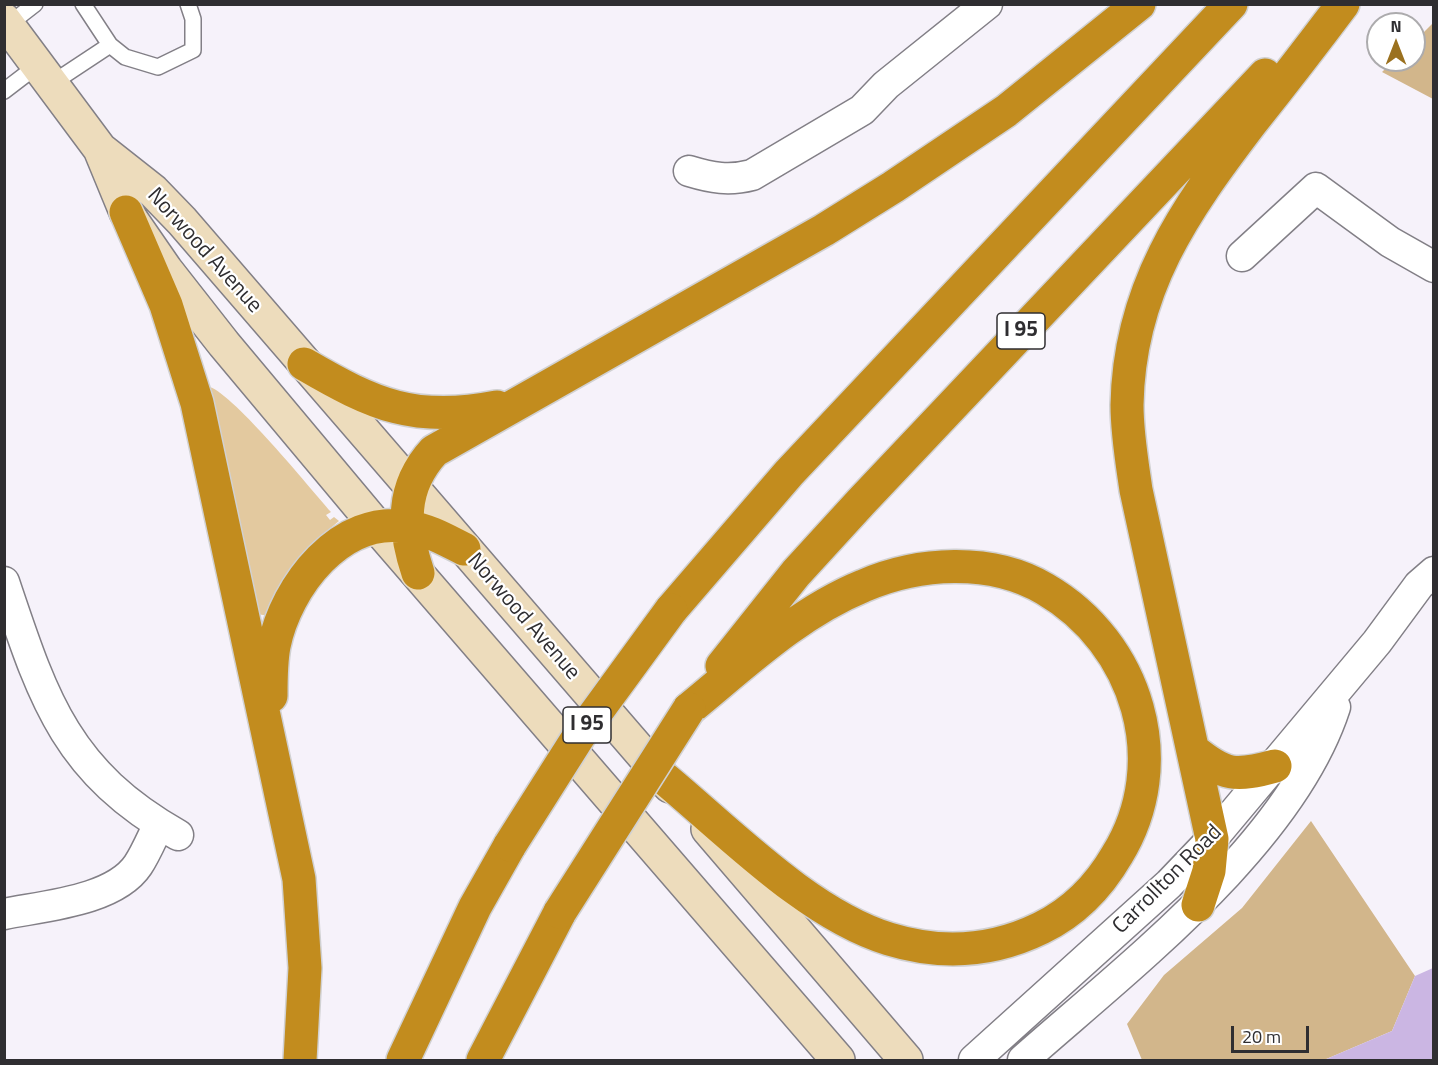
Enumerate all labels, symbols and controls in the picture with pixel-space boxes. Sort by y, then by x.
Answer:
north arrow [1366,12,1426,72]
text: N [1390,14,1402,38]
street label: Norwood Avenue [141,183,267,319]
road number: I 95 [997,313,1045,349]
street label: Norwood Avenue [461,548,585,686]
road number: I 95 [563,707,611,743]
street label: Carrollton Road [1108,820,1228,940]
scale bar [1234,1014,1312,1052]
text: 20 m [1242,1023,1281,1050]

